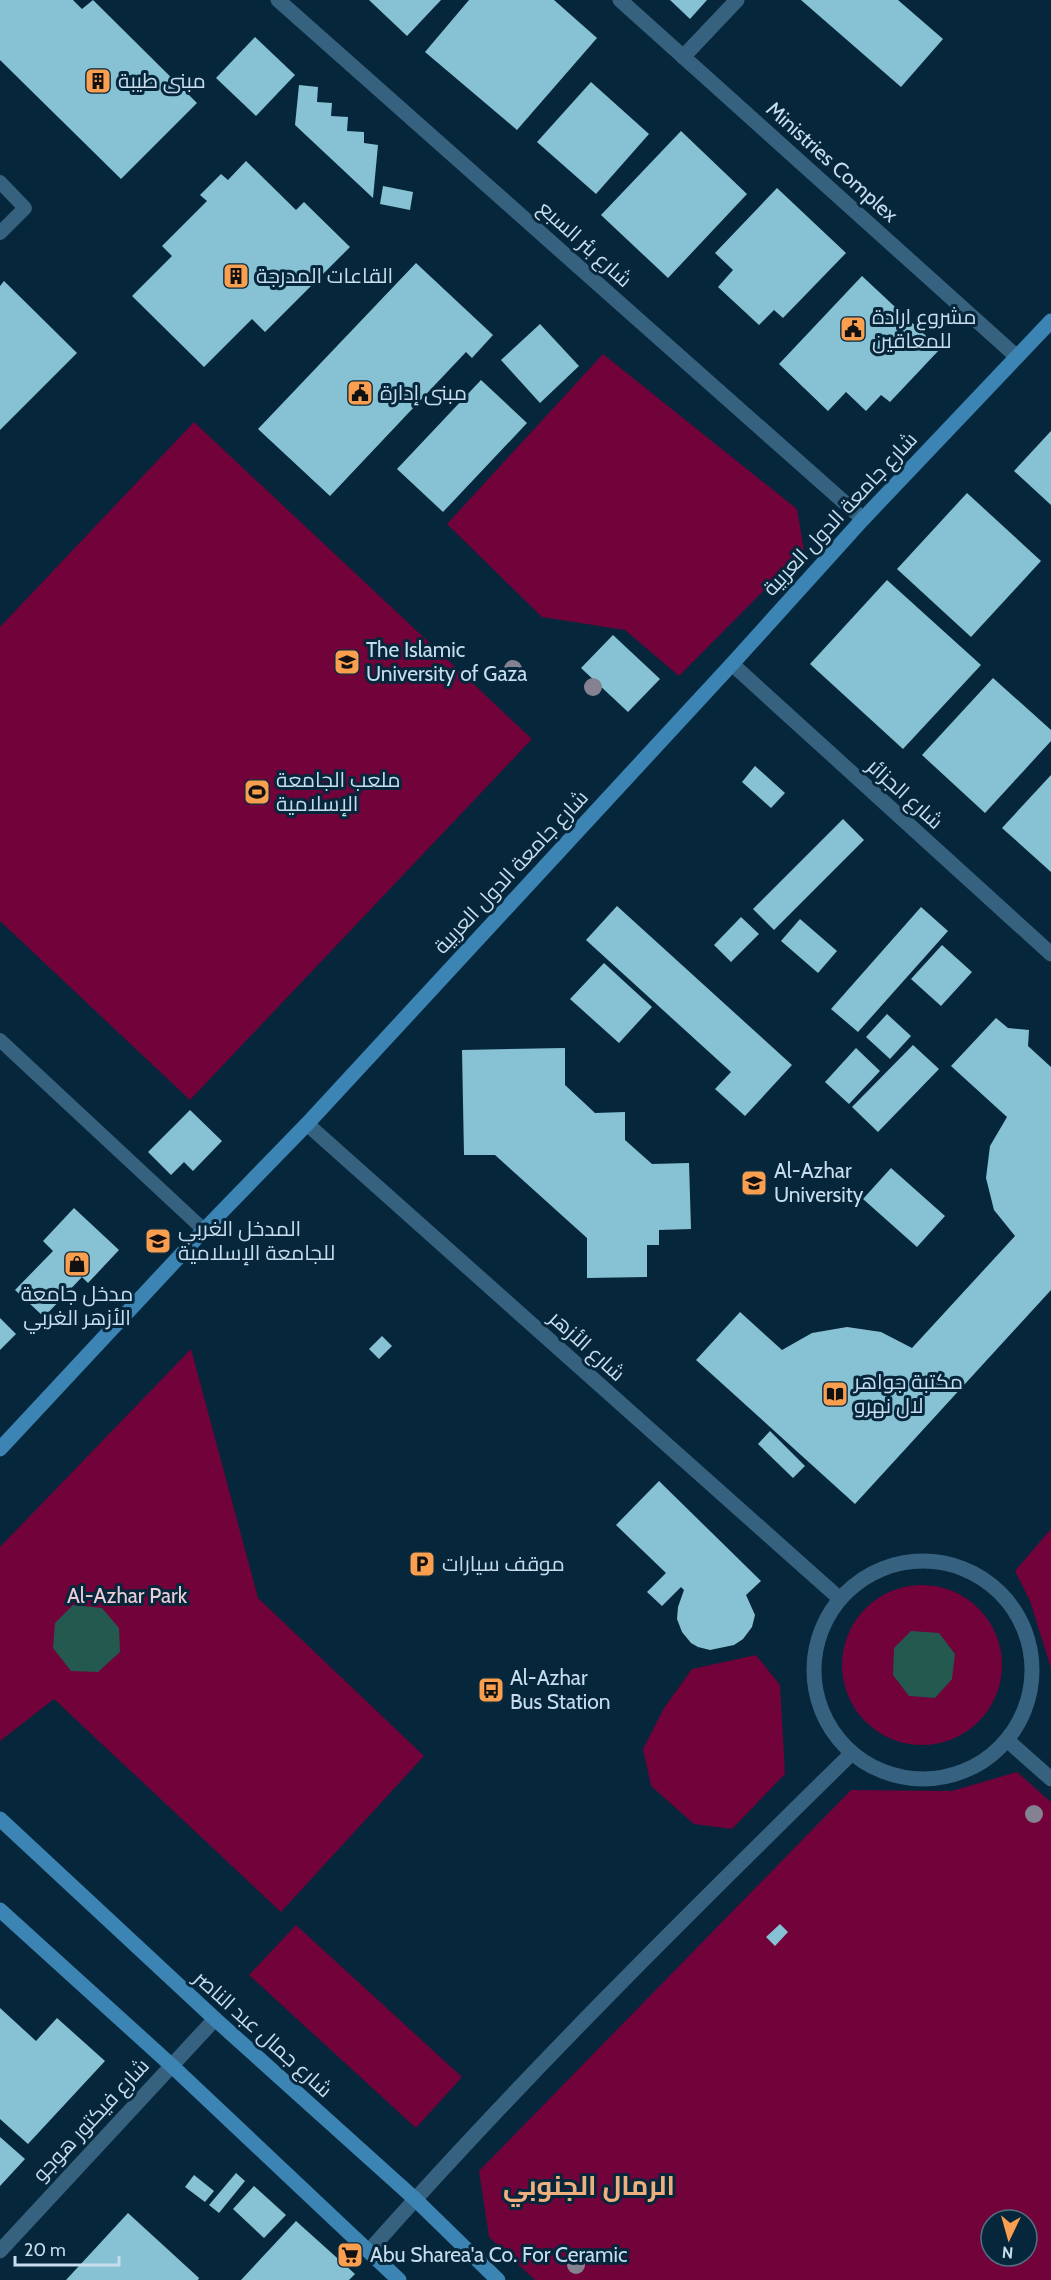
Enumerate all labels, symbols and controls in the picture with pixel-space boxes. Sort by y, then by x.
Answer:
building icon: مبنى طيبة [83,66,113,96]
place label: مبنى طيبة [118,68,206,94]
street label: Ministries Complex [761,96,903,227]
street label: شارع بئر السبع [532,195,637,294]
building icon: القاعات المدرجة [221,261,251,291]
place label: القاعات المدرجة [256,263,393,288]
place label: مشروع ارادة للمعاقين [872,304,976,354]
public building icon: مشروع ارادة للمعاقين [838,314,868,344]
public building icon: مبنى إدارة [345,378,375,408]
place label: مبنى إدارة [380,380,467,406]
street label: شارع جامعة الدول العربية [757,427,923,602]
place label: The Islamic University of Gaza [366,637,527,686]
school or university icon: The Islamic University of Gaza [332,647,362,677]
street label: شارع الجزائر [860,752,948,836]
place label: ملعب الجامعة الإسلامية [276,767,400,817]
sports icon: ملعب الجامعة الإسلامية [242,777,272,807]
street label: شارع جامعة الدول العربية [428,785,594,960]
place label: Al-Azhar University [774,1158,864,1207]
school or university icon: Al-Azhar University [739,1168,769,1198]
place label: المدخل الغربي للجامعة الإسلامية [178,1216,335,1266]
school or university icon: المدخل الغربي للجامعة الإسلامية [143,1226,173,1256]
shop icon: مدخل جامعة الأزهر الغربي [62,1249,92,1279]
place label: مدخل جامعة الأزهر الغربي [21,1281,133,1334]
street label: شارع الأزهر [542,1305,630,1388]
place label: مكتبة جواهر لال نهرو [853,1369,963,1419]
library icon: مكتبة جواهر لال نهرو [820,1379,850,1409]
parking icon: موقف سيارات [407,1549,437,1579]
place label: موقف سيارات [442,1551,565,1576]
park label: Al-Azhar Park [67,1583,188,1608]
place label: Al-Azhar Bus Station [510,1665,611,1714]
bus stop icon: Al-Azhar Bus Station [476,1675,506,1705]
street label: شارع جمال عبد الناصر [187,1964,338,2104]
street label: شارع فيكتور هوجو [27,2053,156,2188]
district label: الرمال الجنوبي [503,2169,675,2208]
north arrow [979,2208,1039,2268]
scale bar [15,2229,118,2267]
text: 20 m [24,2239,66,2261]
supermarket icon: Abu Sharea'a Co. For Ceramic [335,2240,365,2270]
place label: Abu Sharea'a Co. For Ceramic [370,2242,627,2267]
text: N [1001,2242,1014,2262]

